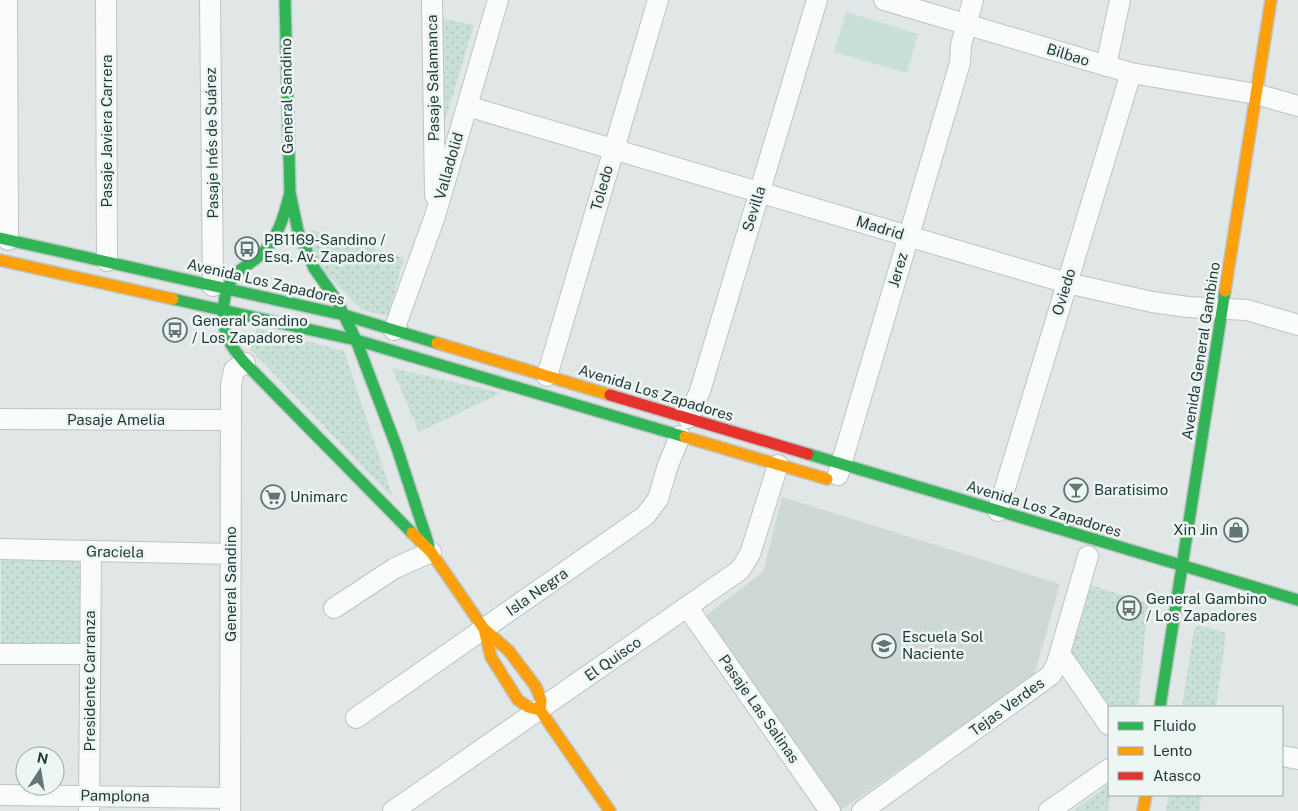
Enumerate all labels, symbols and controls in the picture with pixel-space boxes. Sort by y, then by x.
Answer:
street label: Pasaje Salamanca [423,14,442,142]
street label: General Sandino [277,38,296,154]
street label: Bilbao [1045,40,1092,69]
street label: Pasaje Javiera Carrera [98,54,115,208]
street label: Pasaje Inés de Suárez [202,67,221,219]
street label: Valladolid [431,130,466,202]
street label: Toledo [587,163,616,213]
street label: Sevilla [739,184,769,234]
street label: Madrid [854,212,906,243]
place label: PB1169-Sandino / Esq. Av. Zapadores [264,231,394,265]
bus stop icon: PB1169-Sandino / Esq. Av. Zapadores [234,236,260,262]
street label: Jerez [884,250,911,289]
street label: Avenida Los Zapadores [186,255,347,308]
street label: Avenida General Gambino [1178,261,1223,441]
street label: Oviedo [1048,266,1079,317]
place label: General Sandino / Los Zapadores [192,312,308,346]
bus stop icon: General Sandino / Los Zapadores [162,317,188,343]
street label: Avenida Los Zapadores [577,361,736,424]
street label: Pasaje Amelia [67,411,165,428]
street label: Avenida Los Zapadores [965,477,1124,540]
bar icon: Baratisimo [1063,477,1089,503]
place label: Baratisimo [1094,481,1168,498]
supermarket icon: Unimarc [260,484,286,510]
place label: Unimarc [290,488,348,505]
shop icon: Xin Jin [1223,517,1249,543]
place label: Xin Jin [1173,521,1218,538]
street label: General Sandino [222,526,239,642]
street label: Graciela [86,542,144,561]
street label: Isla Negra [503,564,571,619]
place label: General Gambino / Los Zapadores [1146,590,1267,624]
bus stop icon: General Gambino / Los Zapadores [1116,595,1142,621]
street label: Presidente Carranza [81,611,98,751]
place label: Escuela Sol Naciente [902,628,984,662]
street label: El Quisco [581,633,644,684]
school or university icon: Escuela Sol Naciente [871,633,897,659]
street label: Pasaje Las Salinas [716,651,803,766]
street label: Tejas Verdes [966,674,1047,739]
legend [1108,706,1283,796]
text: Fluido [1153,717,1196,734]
text: Lento [1153,742,1192,759]
north arrow [15,746,65,796]
text: N [36,749,50,767]
text: Atasco [1153,767,1201,784]
street label: Pamplona [80,786,150,805]

